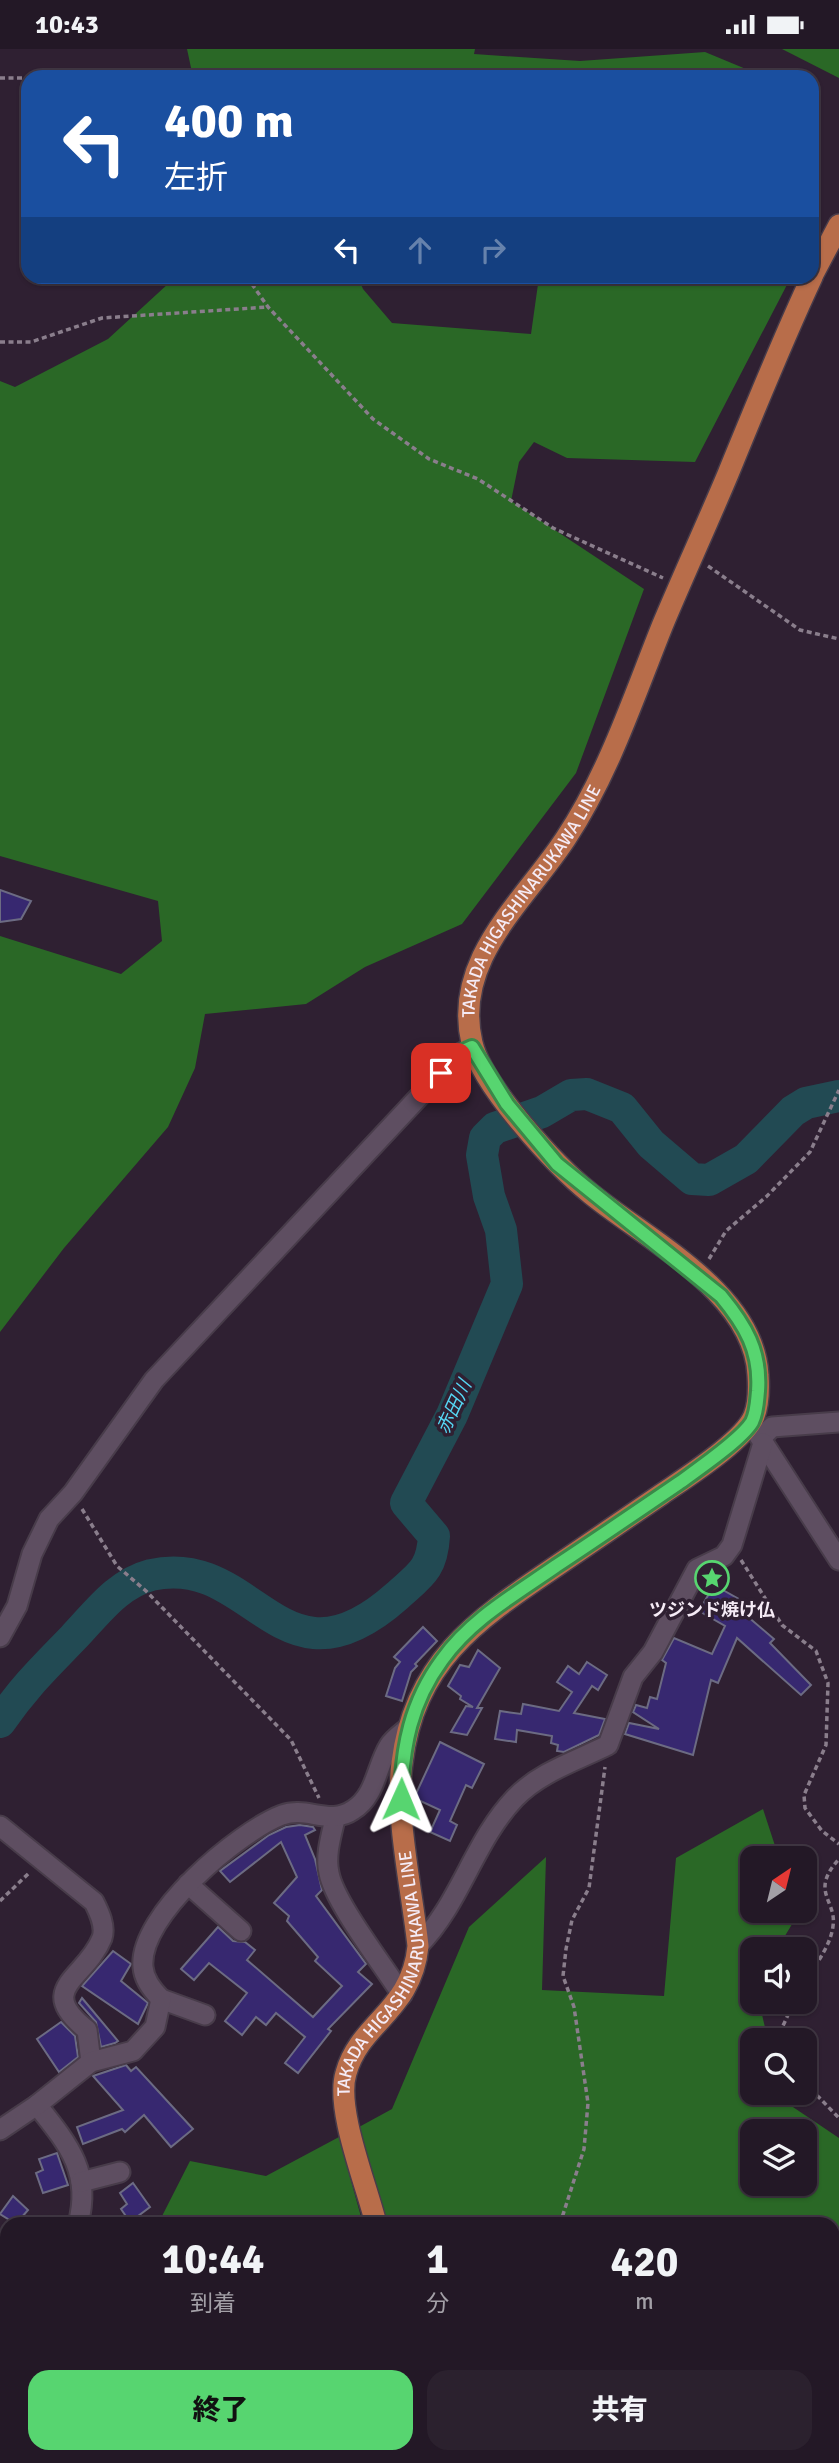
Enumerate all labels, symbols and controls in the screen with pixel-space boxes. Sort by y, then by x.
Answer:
text: 10:43 [35,9,99,41]
text: 400 m [164,91,294,151]
icon: left [49,98,140,189]
text: 左折 [164,158,228,197]
icon: left [328,231,366,269]
icon: ahead [401,231,439,269]
icon: right [474,231,512,269]
street label: TAKADA HIGASHINARUKAWA LINE [458,781,606,1018]
pin [411,1043,471,1103]
icon: arrive [422,1054,460,1092]
water label: 赤田川 [431,1374,478,1438]
place icon: ツジンド焼け仏 [693,1559,731,1597]
place label: ツジンド焼け仏 [649,1599,775,1621]
position arrow [364,1762,438,1836]
north arrow [740,1846,817,1923]
map controls [740,1846,817,2196]
street label: TAKADA HIGASHINARUKAWA LINE [333,1849,429,2096]
button: sound [740,1937,817,2014]
button: search [740,2028,817,2105]
button: layers [740,2119,817,2196]
text: 10:44 [161,2234,265,2285]
text: 1 [426,2234,449,2285]
text: 420 [610,2237,679,2288]
text: m [635,2287,654,2316]
text: 到着 [190,2289,236,2318]
text: 分 [426,2289,449,2318]
button: 終了 [28,2370,413,2450]
button: 共有 [427,2370,812,2450]

